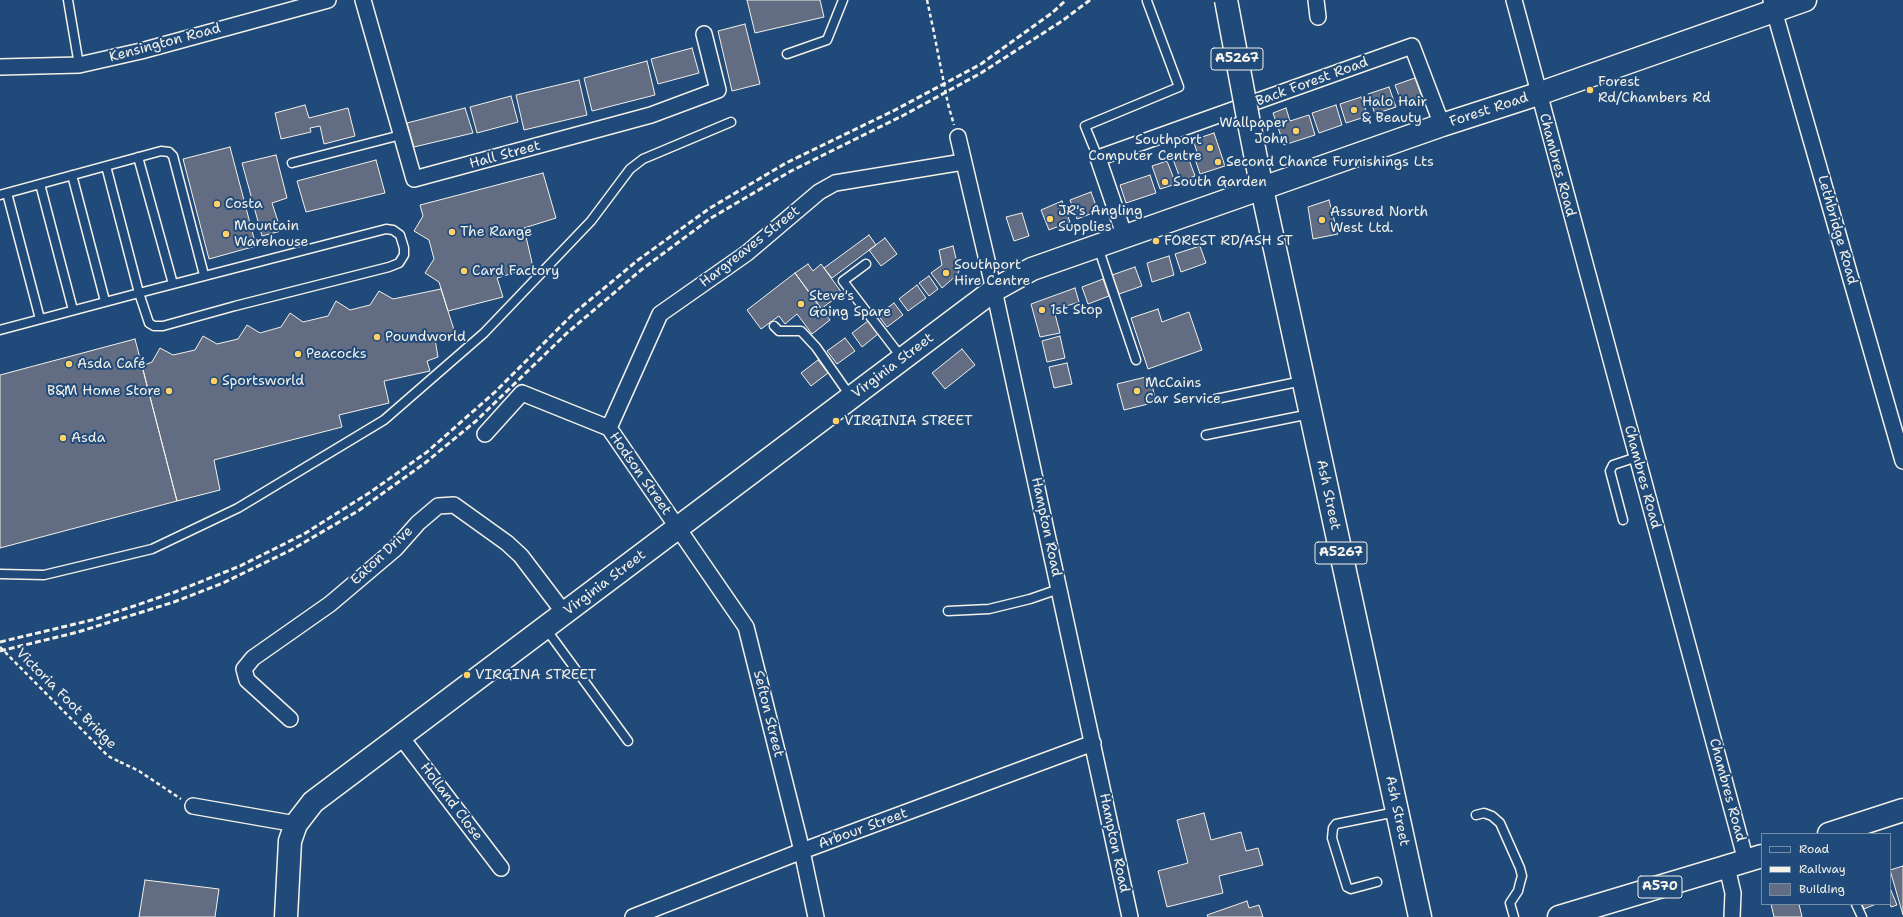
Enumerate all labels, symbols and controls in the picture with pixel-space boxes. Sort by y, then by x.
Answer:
street label: Kensington Road [107,20,223,66]
road number: A5267 [1211,48,1263,70]
street label: Back Forest Road [1254,54,1370,110]
place label: Forest Rd/Chambers Rd [1598,74,1711,106]
marker: Forest Rd/Chambers Rd [1585,85,1595,95]
street label: Forest Road [1447,89,1531,131]
place label: Halo Hair & Beauty [1362,94,1427,126]
marker: Halo Hair & Beauty [1349,105,1359,115]
street label: Chambres Road [1535,112,1579,218]
place label: Wallpaper John [1219,115,1288,148]
marker: Wallpaper John [1291,126,1301,136]
place label: Southport Computer Centre [1088,132,1202,164]
street label: Hall Street [468,137,542,173]
marker: Southport Computer Centre [1205,143,1215,153]
place label: Second Chance Furnishings Lts [1226,154,1434,170]
marker: Second Chance Furnishings Lts [1213,157,1223,167]
street label: Lethbridge Road [1813,173,1861,287]
place label: South Garden [1173,174,1267,190]
marker: South Garden [1160,177,1170,187]
place label: Costa [225,196,263,212]
marker: Costa [212,199,222,209]
street label: Hargreaves Street [697,203,803,291]
place label: JR's Angling Supplies [1058,203,1143,236]
place label: Assured North West Ltd. [1330,204,1428,236]
marker: JR's Angling Supplies [1045,214,1055,224]
marker: Assured North West Ltd. [1317,215,1327,225]
place label: Mountain Warehouse [234,218,309,250]
place label: The Range [460,224,532,240]
marker: The Range [447,227,457,237]
marker: Mountain Warehouse [221,229,231,239]
place label: FOREST RD/ASH ST [1164,233,1293,249]
marker: FOREST RD/ASH ST [1151,236,1161,246]
place label: Southport Hire Centre [954,257,1031,290]
place label: Card Factory [472,263,559,279]
marker: Card Factory [459,266,469,276]
marker: Southport Hire Centre [941,268,951,278]
place label: Steve's Going Spare [809,288,891,320]
marker: Steve's Going Spare [796,299,806,309]
place label: 1st Stop [1050,302,1103,318]
marker: 1st Stop [1037,305,1047,315]
place label: Poundworld [385,329,466,345]
street label: Virginia Street [849,330,937,402]
marker: Poundworld [372,332,382,342]
place label: Peacocks [306,346,367,362]
marker: Peacocks [293,349,303,359]
place label: Asda Café [77,356,146,372]
marker: Asda Café [64,359,74,369]
place label: Sportsworld [222,373,304,389]
place label: McCains Car Service [1145,375,1221,408]
marker: Sportsworld [209,376,219,386]
place label: B&M Home Store [47,383,161,399]
marker: B&M Home Store [164,386,174,396]
marker: McCains Car Service [1132,386,1142,396]
place label: VIRGINIA STREET [844,413,973,429]
marker: VIRGINIA STREET [831,416,841,426]
street label: Chambres Road [1620,424,1664,530]
street label: Hodson Street [605,429,675,519]
place label: Asda [71,430,105,446]
marker: Asda [58,433,68,443]
street label: Ash Street [1312,458,1344,532]
street label: Hampton Road [1027,476,1065,578]
street label: Eaton Drive [347,523,417,589]
road number: A5267 [1315,542,1367,564]
street label: Virginia Street [561,547,649,619]
street label: Victoria Foot Bridge [12,645,120,753]
place label: VIRGINA STREET [475,667,596,683]
street label: Sefton Street [749,669,787,759]
marker: VIRGINA STREET [462,670,472,680]
street label: Chambres Road [1705,737,1749,843]
street label: Holland Close [416,760,486,844]
street label: Ash Street [1381,774,1413,848]
street label: Hampton Road [1095,792,1133,894]
street label: Arbour Street [816,805,910,853]
legend [1761,833,1891,905]
text: Road [1799,841,1829,857]
text: Railway [1799,861,1846,877]
road number: A570 [1638,876,1682,898]
text: Building [1799,881,1845,897]

